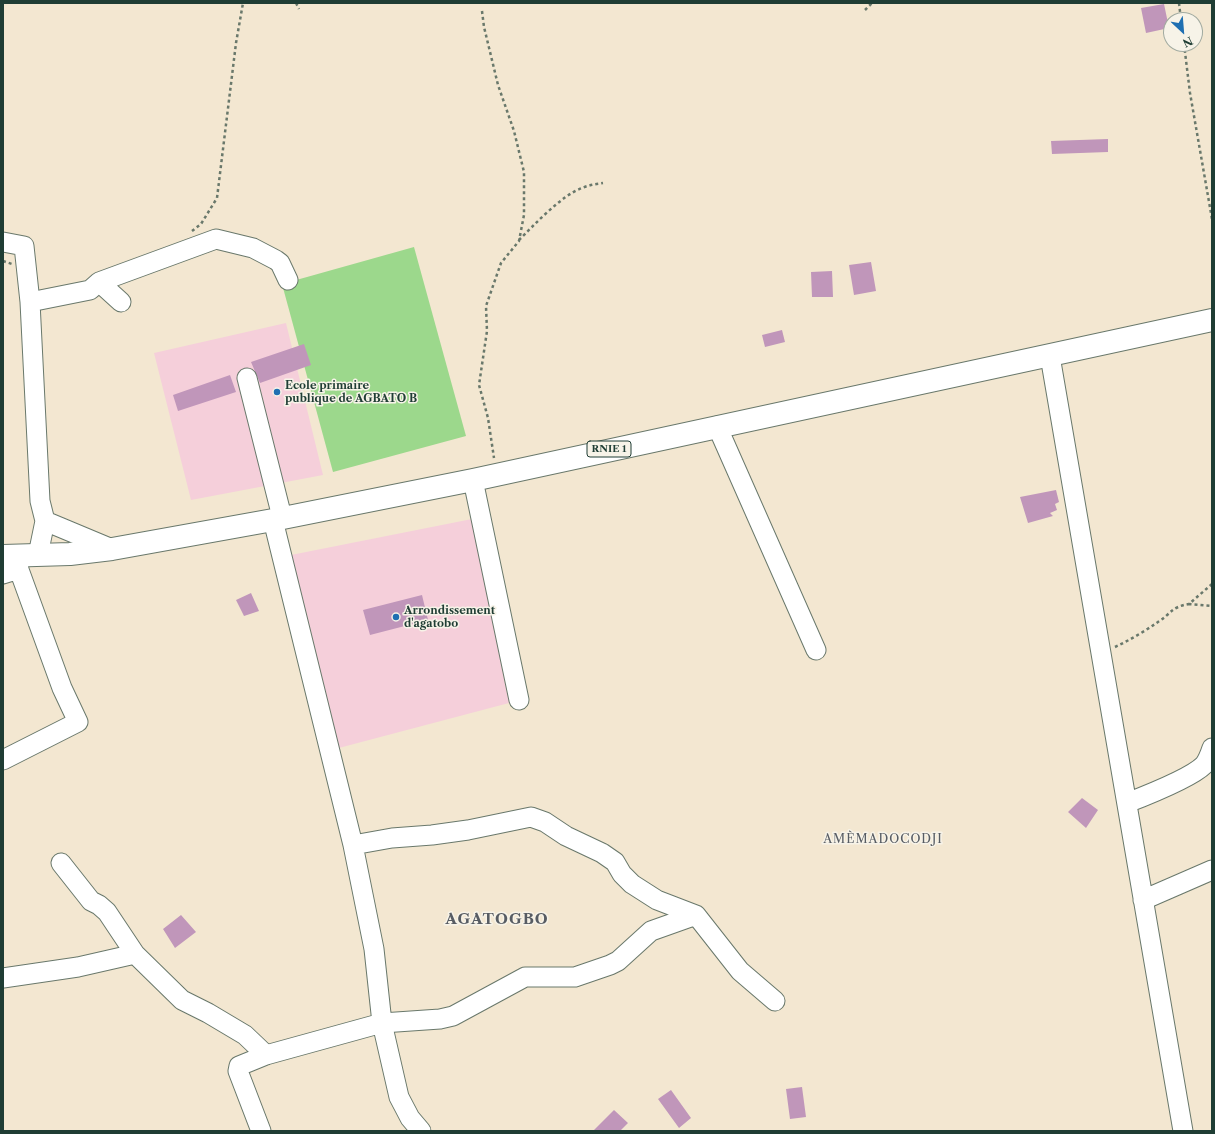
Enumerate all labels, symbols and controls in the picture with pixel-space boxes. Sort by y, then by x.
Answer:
north arrow [1163,12,1203,52]
text: N [1180,33,1195,50]
place label: Ecole primaire publique de AGBATO B [285,379,417,405]
marker: Ecole primaire publique de AGBATO B [272,387,282,397]
road number: RNIE 1 [587,441,631,457]
place label: Arrondissement d'agatobo [404,604,495,630]
marker: Arrondissement d'agatobo [391,612,401,622]
district label: AMÈMADOCODJI [823,833,943,847]
district label: AGATOGBO [445,911,549,929]

